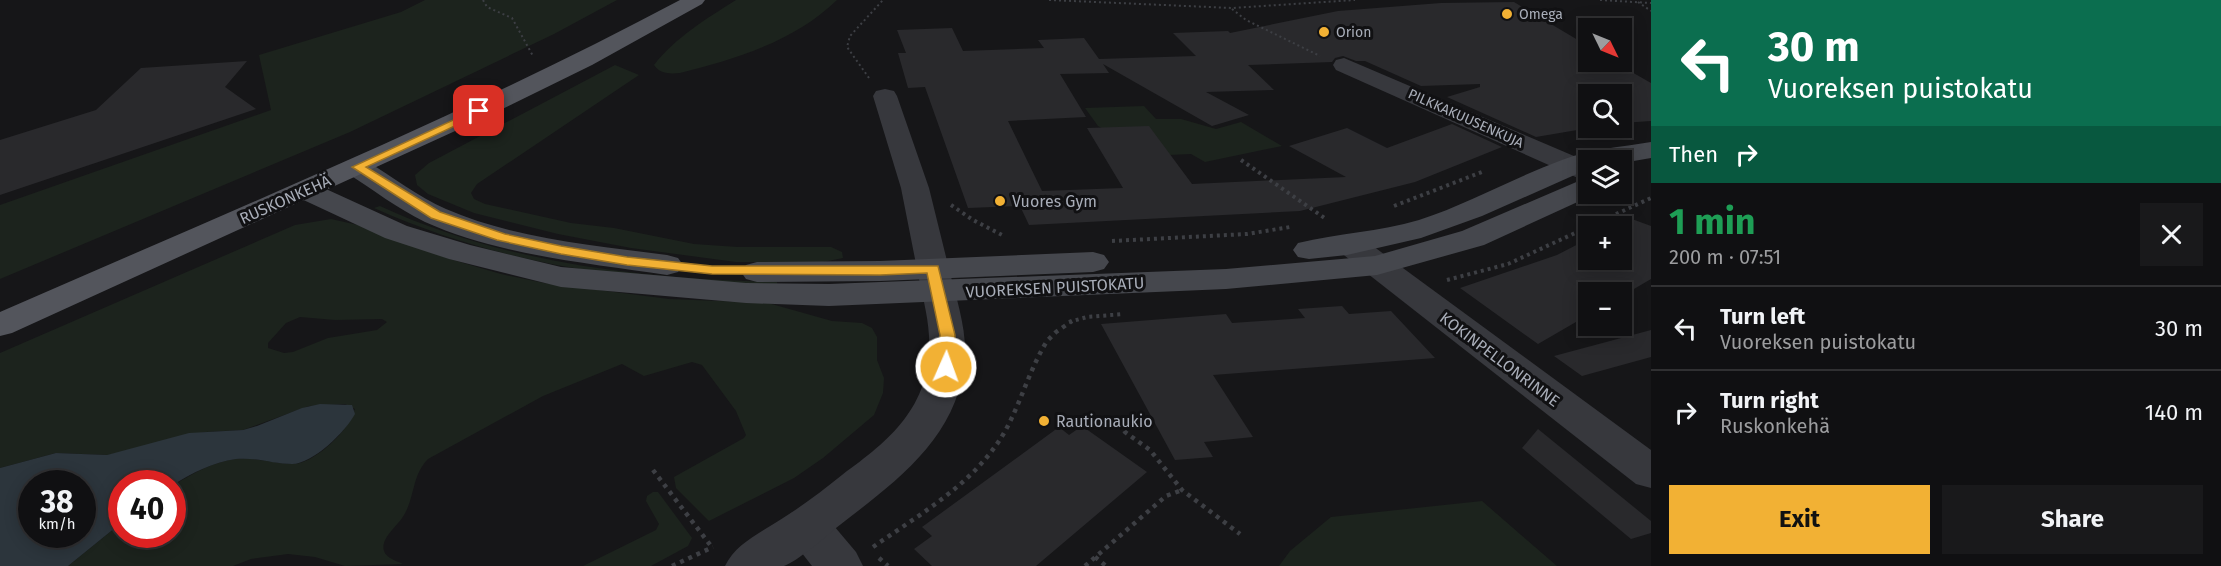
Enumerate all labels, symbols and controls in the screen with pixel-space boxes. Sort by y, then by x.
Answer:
place label: Omega [1519,6,1563,23]
marker: Omega [1500,7,1514,21]
north arrow [1578,18,1632,72]
map controls [1578,18,1632,336]
text: 30 m [1768,22,1860,72]
place label: Orion [1336,24,1371,41]
icon: left [1669,24,1747,102]
marker: Orion [1317,25,1331,39]
text: Vuoreksen puistokatu [1768,73,2033,105]
button: search [1578,84,1632,138]
pin [453,85,504,136]
street label: PILKKAKUUSENKUJA [1405,85,1526,152]
icon: arrive [462,94,495,127]
icon: right [1730,138,1763,171]
text: Then [1669,141,1718,168]
button: layers [1578,150,1632,204]
street label: RUSKONKEHÄ [237,171,335,228]
place label: Vuores Gym [1012,192,1097,211]
marker: Vuores Gym [993,194,1007,208]
text: 1 min [1669,200,1756,244]
button: close [2140,203,2203,266]
button: + [1578,216,1632,270]
text: 200 m · 07:51 [1669,245,1781,269]
street label: VUOREKSEN PUISTOKATU [965,273,1145,302]
button: − [1578,282,1632,336]
text: Turn left [1720,303,1805,330]
street label: KOKINPELLONRINNE [1436,308,1563,411]
icon: left [1669,312,1702,345]
text: 30 m [2155,315,2203,342]
text: Vuoreksen puistokatu [1720,330,1916,354]
position arrow [914,335,978,399]
text: Turn right [1720,387,1819,414]
icon: right [1669,396,1702,429]
text: 140 m [2145,399,2203,426]
place label: Rautionaukio [1056,412,1153,431]
marker: Rautionaukio [1037,414,1051,428]
text: Ruskonkehä [1720,414,1830,438]
speed limit sign: 40 [108,470,186,548]
text: 38 [40,484,74,520]
button: Exit [1669,485,1930,554]
button: Share [1942,485,2203,554]
text: km/h [38,515,76,533]

